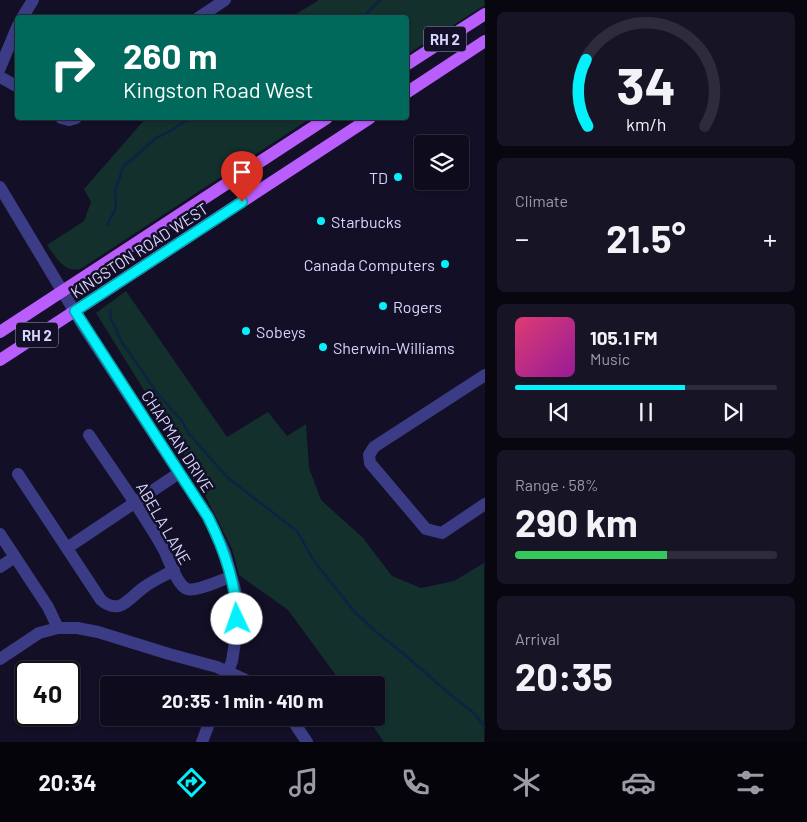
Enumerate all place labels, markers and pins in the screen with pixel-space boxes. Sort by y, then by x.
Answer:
pin [221,151,263,202]
place label: TD [369,168,388,187]
marker: TD [392,171,404,183]
place label: Starbucks [331,212,401,231]
marker: Starbucks [315,215,327,227]
place label: Canada Computers [304,255,435,274]
marker: Canada Computers [439,258,451,270]
place label: Rogers [393,297,442,316]
marker: Rogers [377,300,389,312]
place label: Sobeys [256,322,306,341]
marker: Sobeys [240,325,252,337]
place label: Sherwin-Williams [333,338,455,357]
marker: Sherwin-Williams [317,341,329,353]

